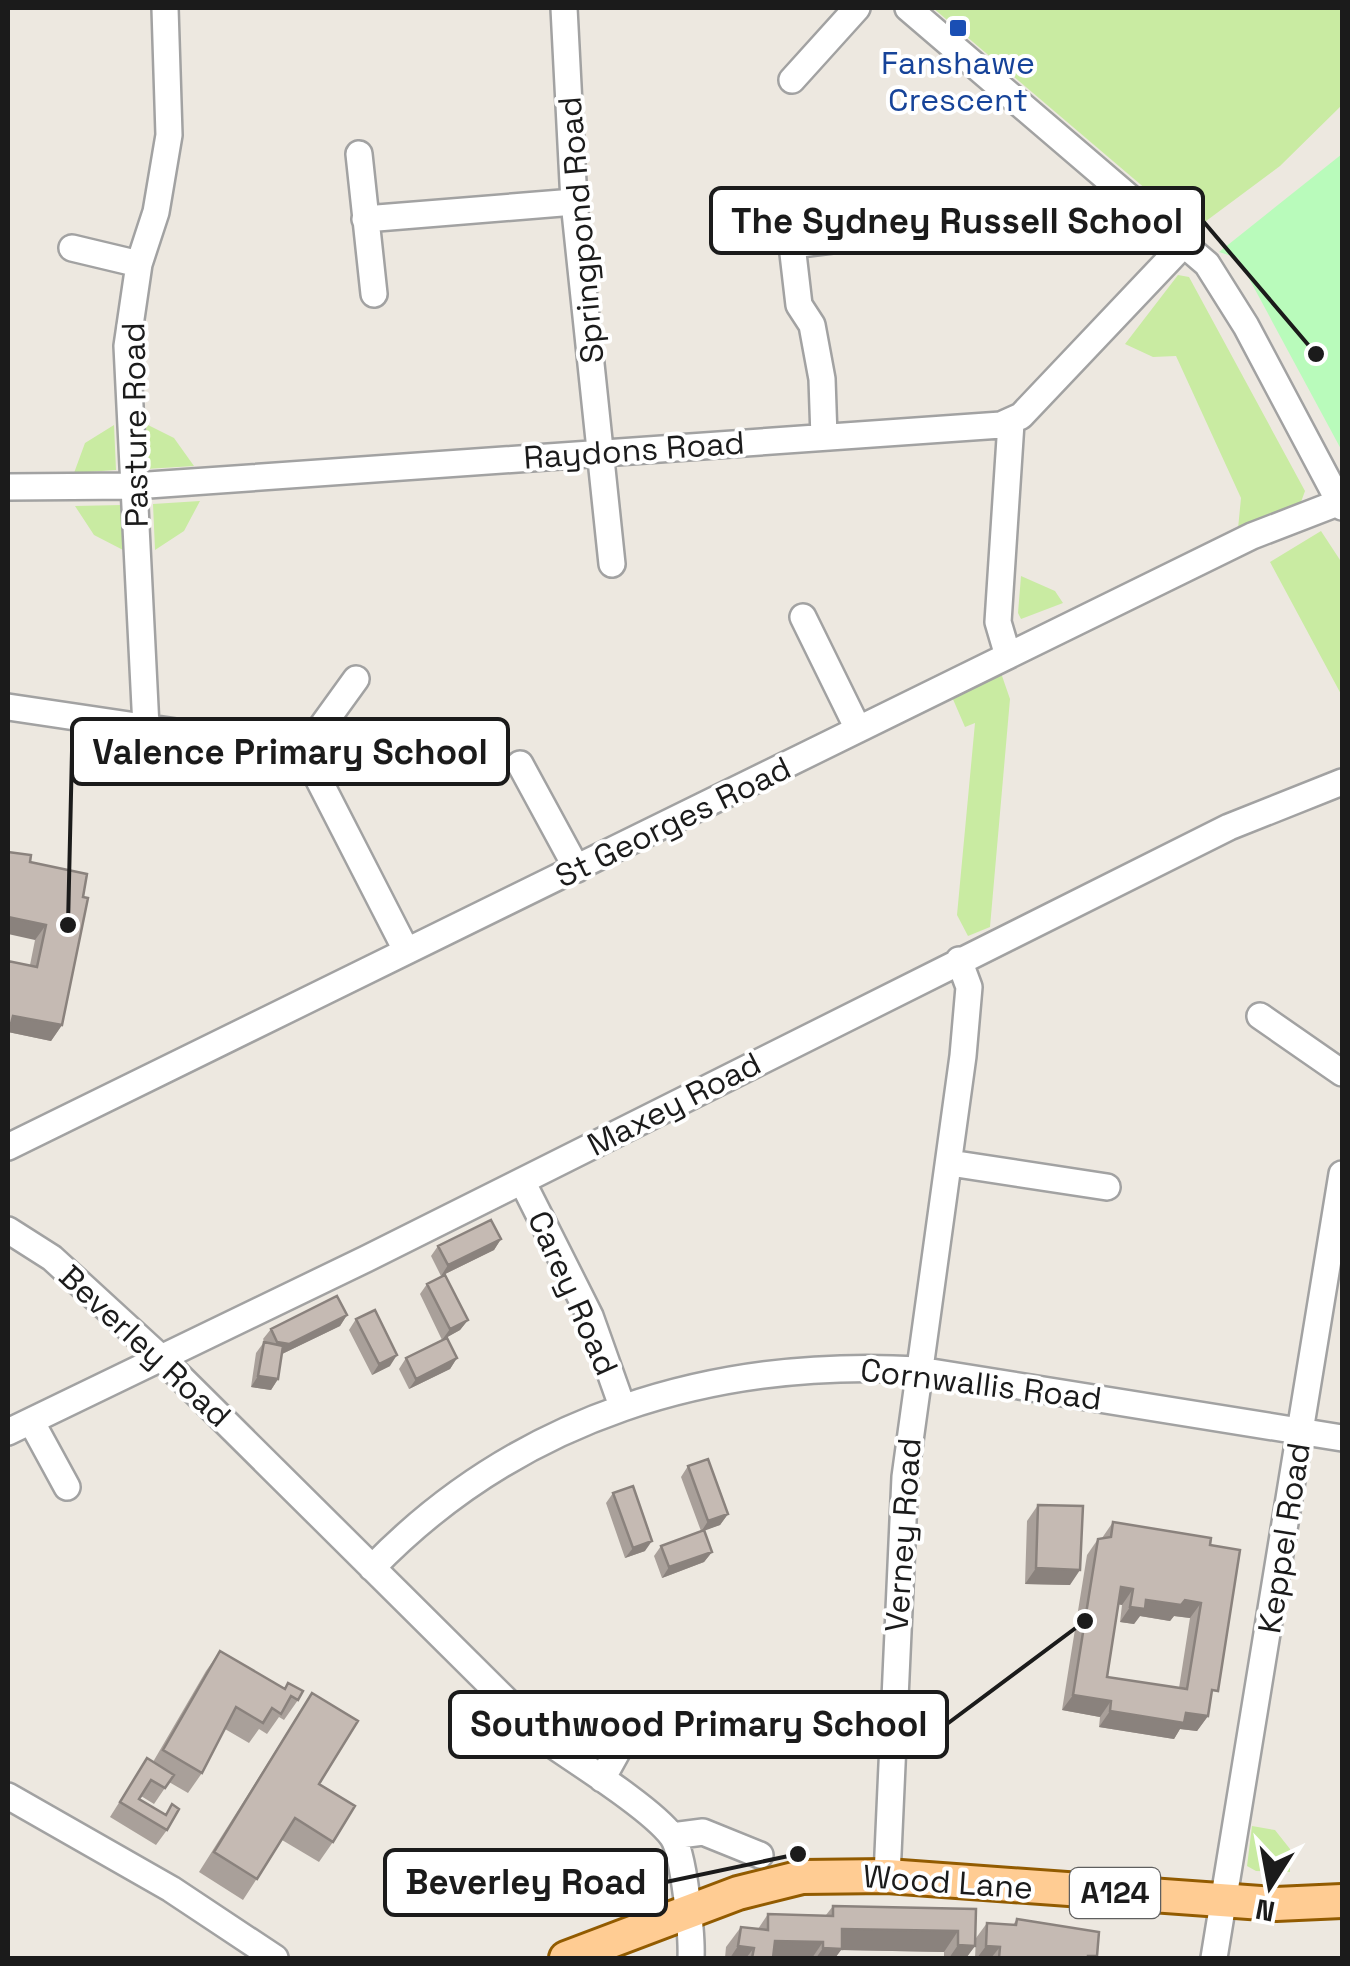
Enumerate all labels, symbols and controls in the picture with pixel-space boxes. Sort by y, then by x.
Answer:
marker: Fanshawe Crescent [947,17,969,39]
place label: Fanshawe Crescent [881,43,1035,120]
street label: Springpond Road [549,95,613,365]
callout: The Sydney Russell School [711,188,1203,253]
text: The Sydney Russell School [731,199,1183,243]
street label: Pasture Road [113,322,157,528]
street label: Raydons Road [522,422,746,478]
callout: Valence Primary School [72,719,508,784]
text: Valence Primary School [92,730,488,774]
street label: St Georges Road [549,748,797,896]
street label: Maxey Road [581,1043,767,1165]
street label: Carey Road [519,1205,627,1381]
street label: Beverley Road [51,1256,239,1436]
street label: Cornwallis Road [858,1349,1104,1419]
street label: Verney Road [876,1437,930,1633]
street label: Keppel Road [1249,1440,1319,1636]
callout: Southwood Primary School [450,1692,947,1757]
text: Southwood Primary School [470,1702,928,1746]
north arrow [1220,1836,1320,1936]
callout: Beverley Road [385,1850,666,1915]
street label: Wood Lane [862,1856,1034,1908]
text: Beverley Road [405,1860,647,1904]
road number: A124 [1070,1868,1160,1918]
text: N [1253,1891,1278,1930]

